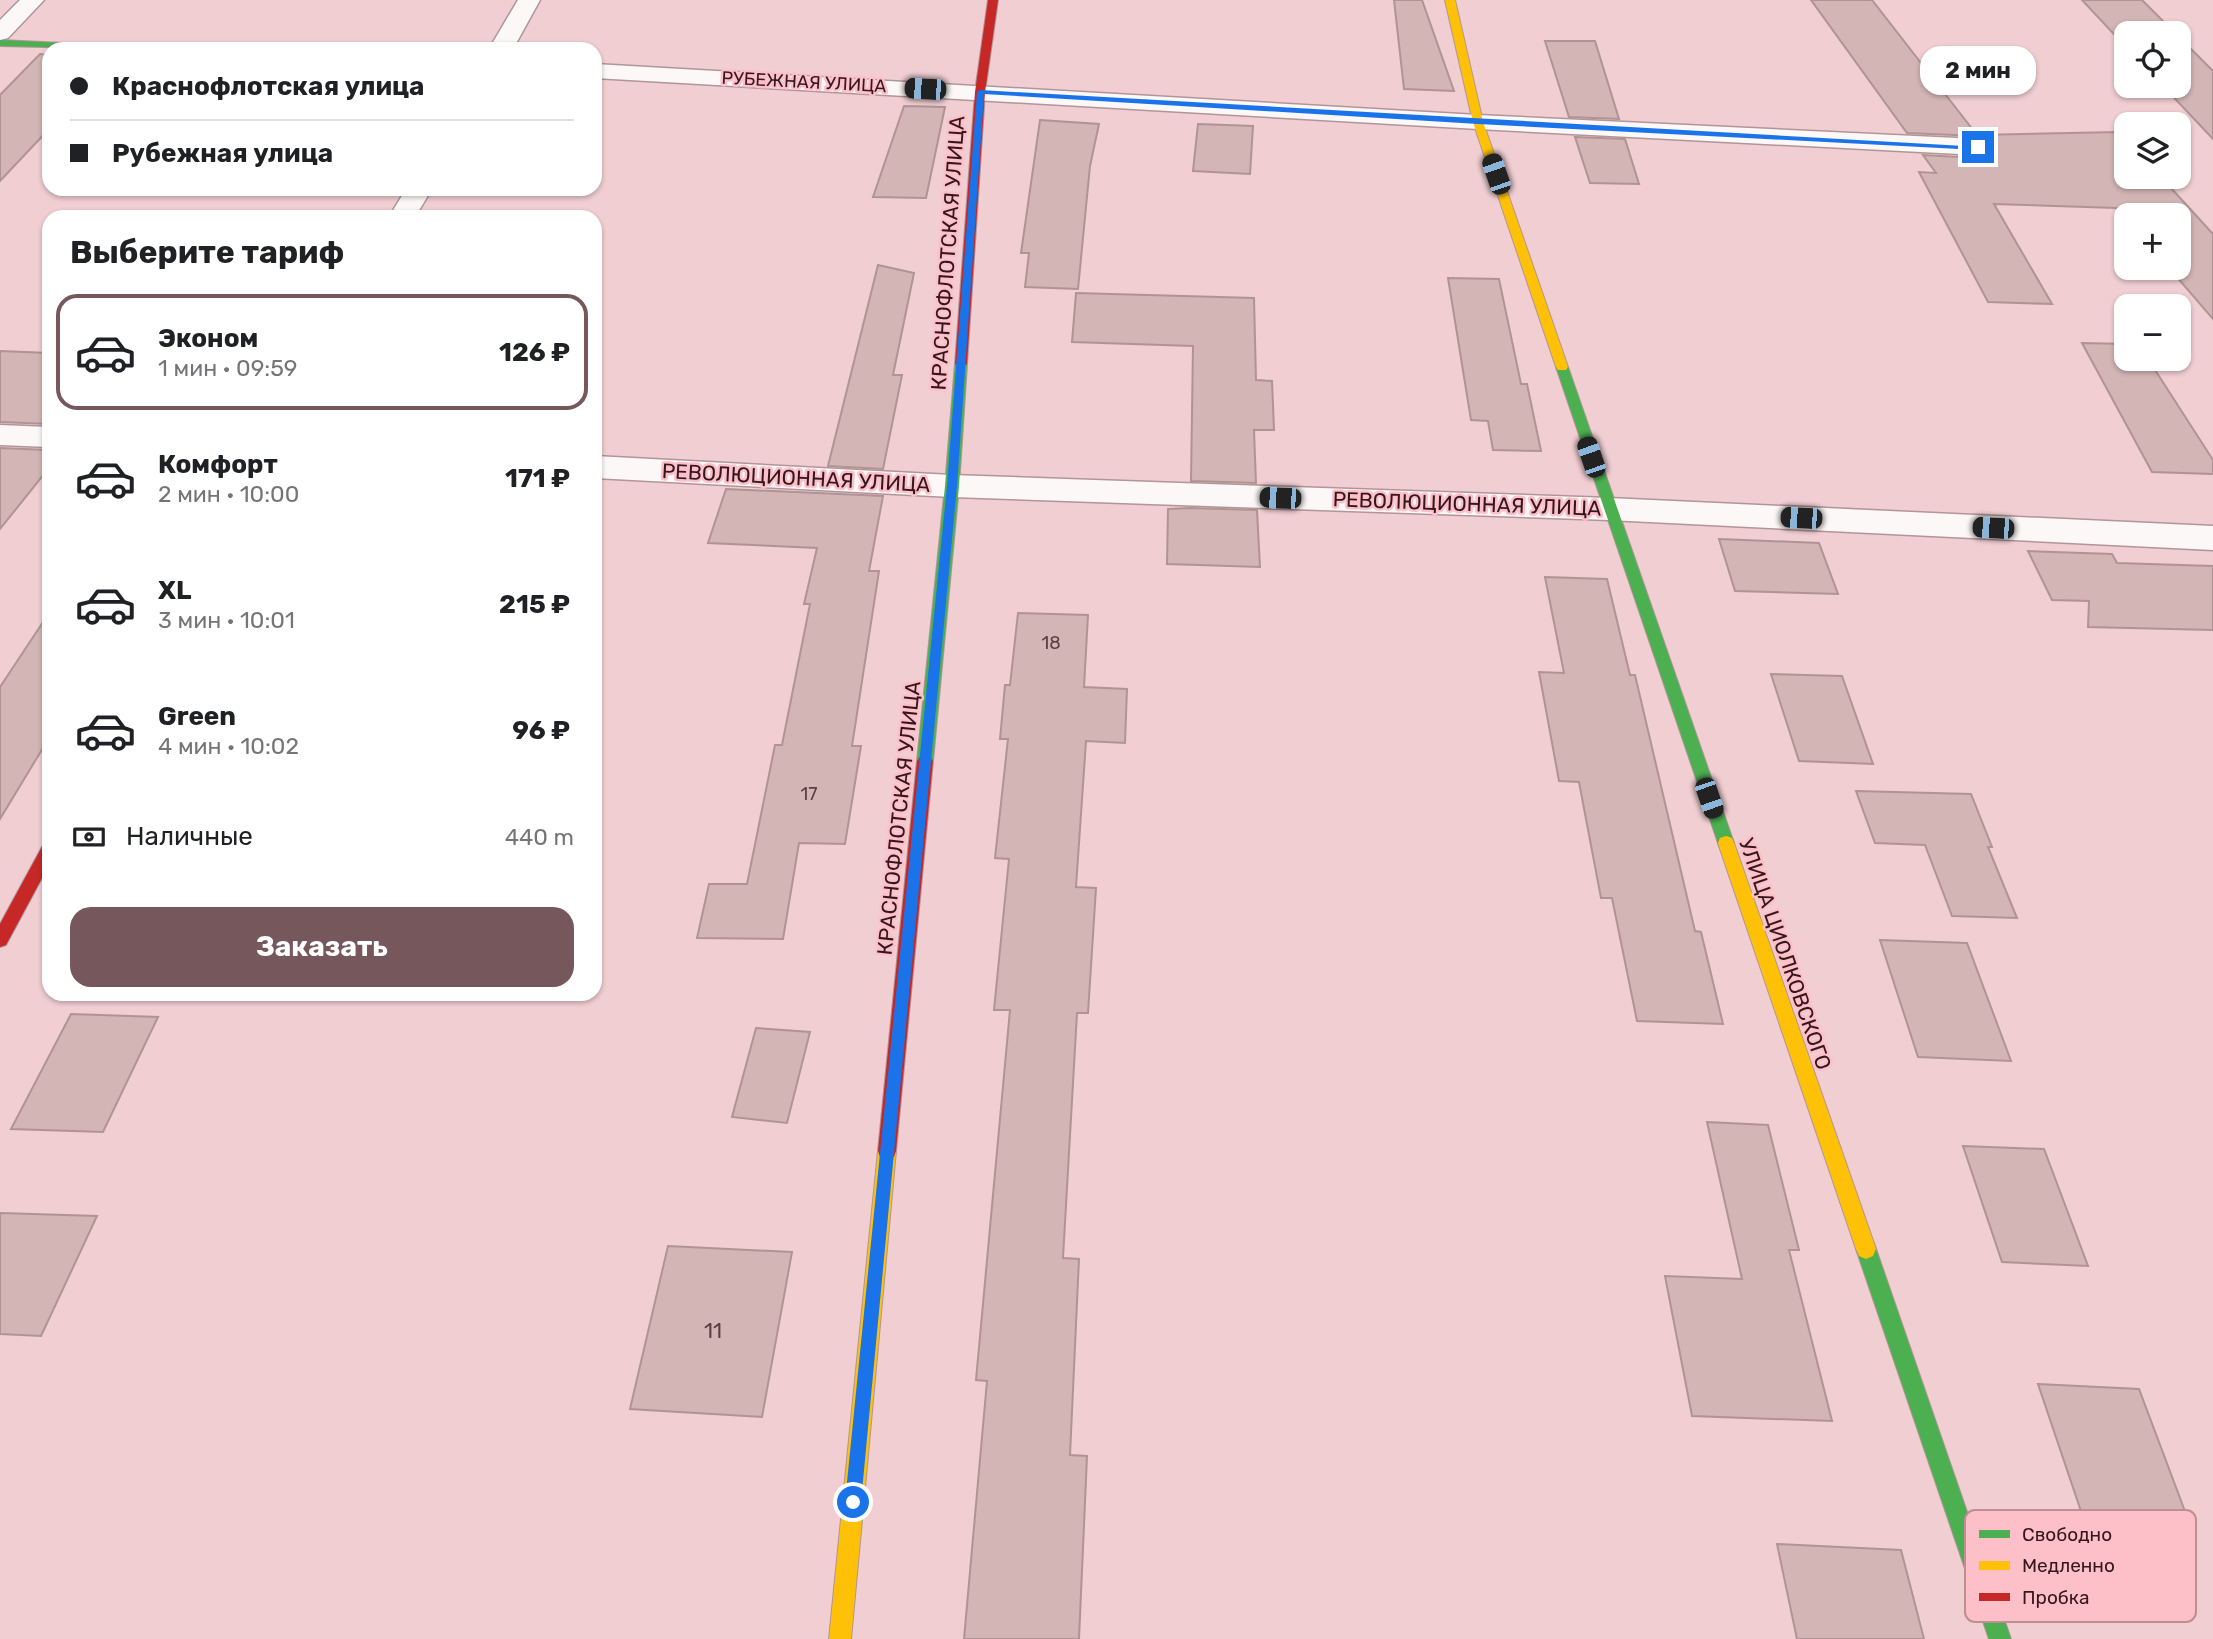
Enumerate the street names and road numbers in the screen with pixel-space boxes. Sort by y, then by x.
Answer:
street label: РУБЕЖНАЯ УЛИЦА [721,67,887,97]
street label: КРАСНОФЛОТСКАЯ УЛИЦА [925,115,970,391]
street label: РЕВОЛЮЦИОННАЯ УЛИЦА [661,458,931,497]
street label: РЕВОЛЮЦИОННАЯ УЛИЦА [1332,486,1602,521]
street label: КРАСНОФЛОТСКАЯ УЛИЦА [872,680,925,956]
street label: УЛИЦА ЦИОЛКОВСКОГО [1734,835,1837,1073]

